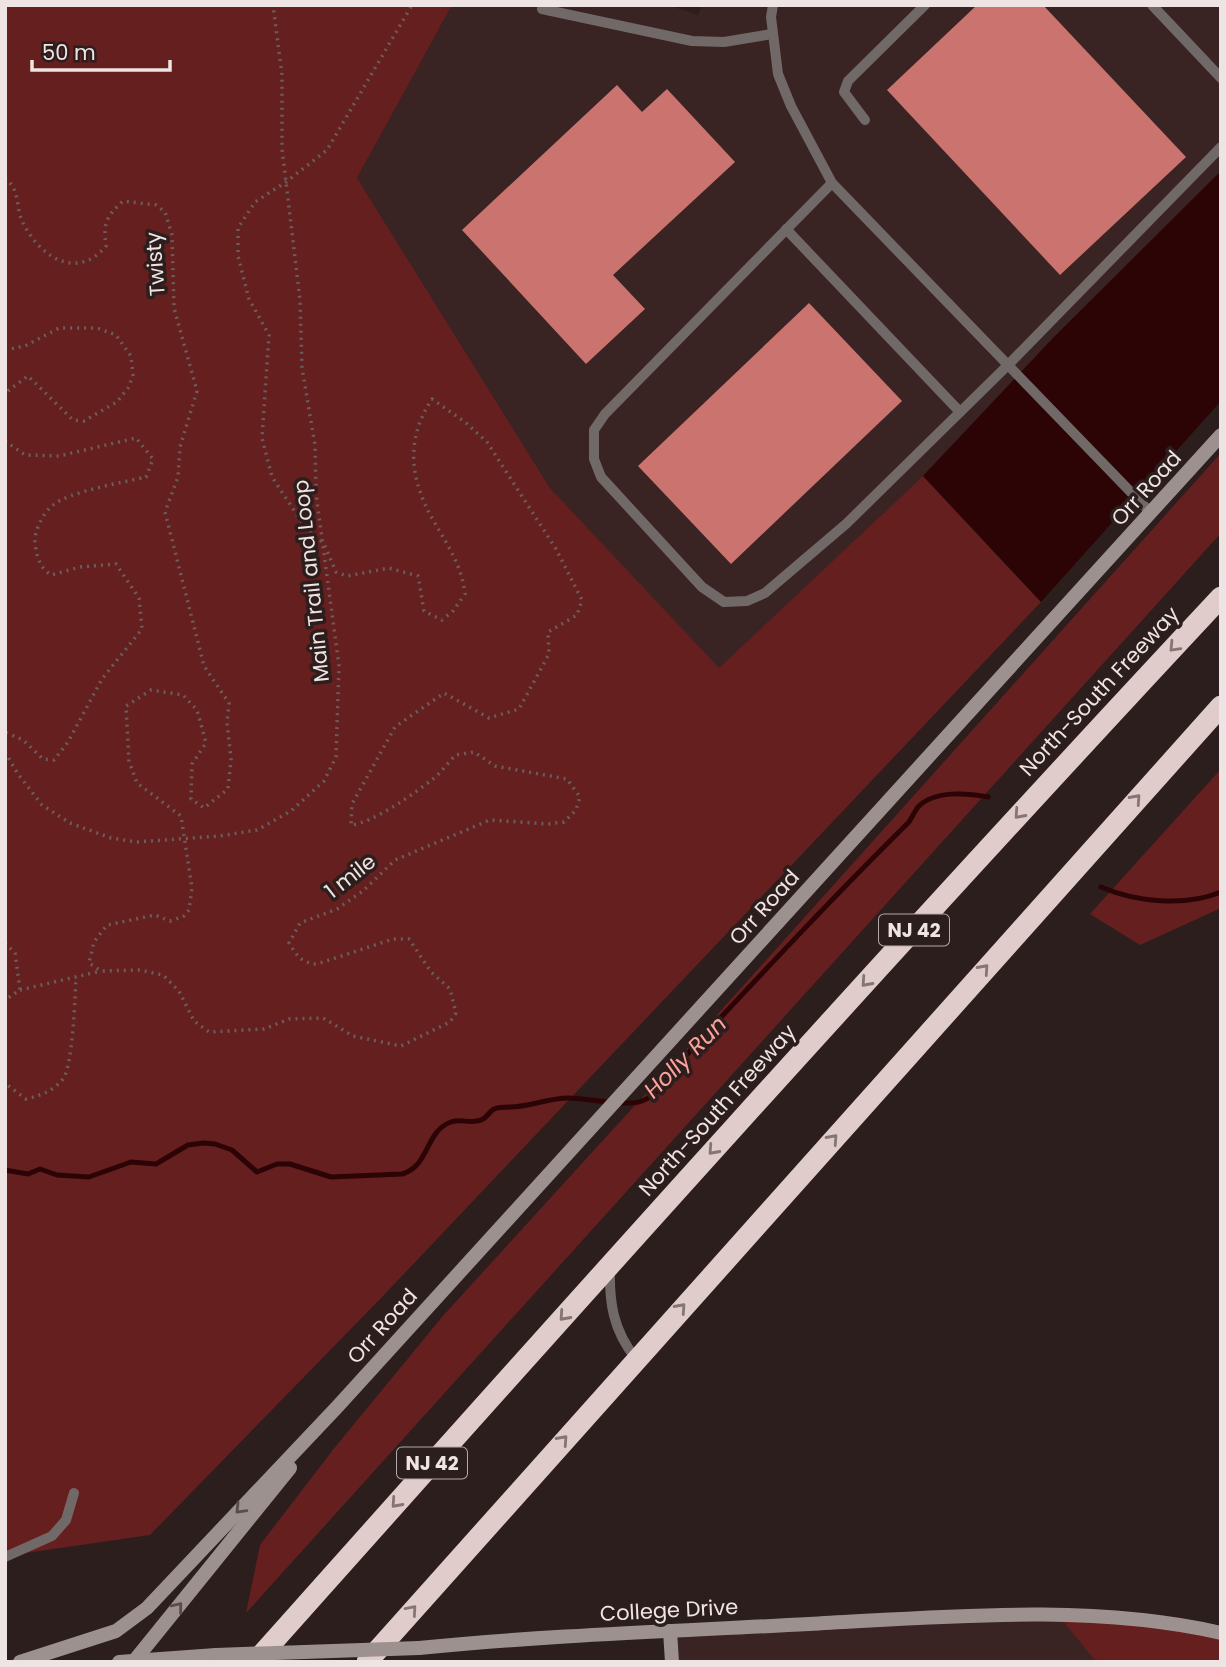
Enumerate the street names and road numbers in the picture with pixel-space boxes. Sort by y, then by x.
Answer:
street label: Twisty [138,231,172,297]
street label: Orr Road [1104,444,1188,532]
street label: Main Trail and Loop [286,478,336,684]
street label: North-South Freeway [1013,600,1186,782]
street label: 1 mile [318,847,382,905]
street label: Orr Road [722,863,806,951]
road number: NJ 42 [879,914,949,946]
street label: North-South Freeway [632,1018,802,1202]
street label: Orr Road [340,1282,424,1370]
road number: NJ 42 [397,1448,467,1478]
street label: College Drive [599,1592,739,1628]

